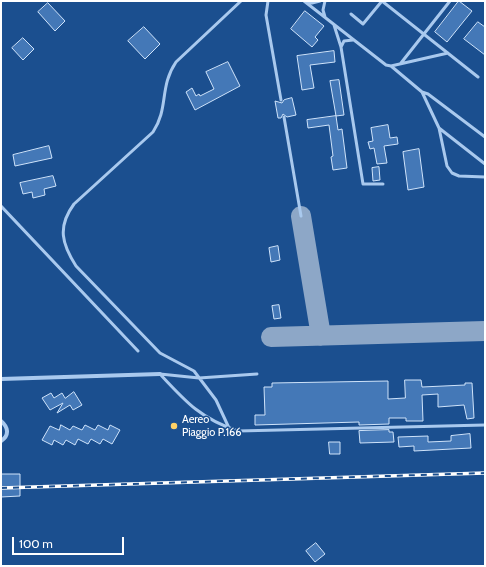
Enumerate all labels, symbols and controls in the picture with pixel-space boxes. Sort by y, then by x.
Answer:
place label: Aereo Piaggio P.166 [182,413,241,439]
marker: Aereo Piaggio P.166 [169,421,179,431]
scale bar [14,529,126,555]
text: 100 m [19,536,53,551]

